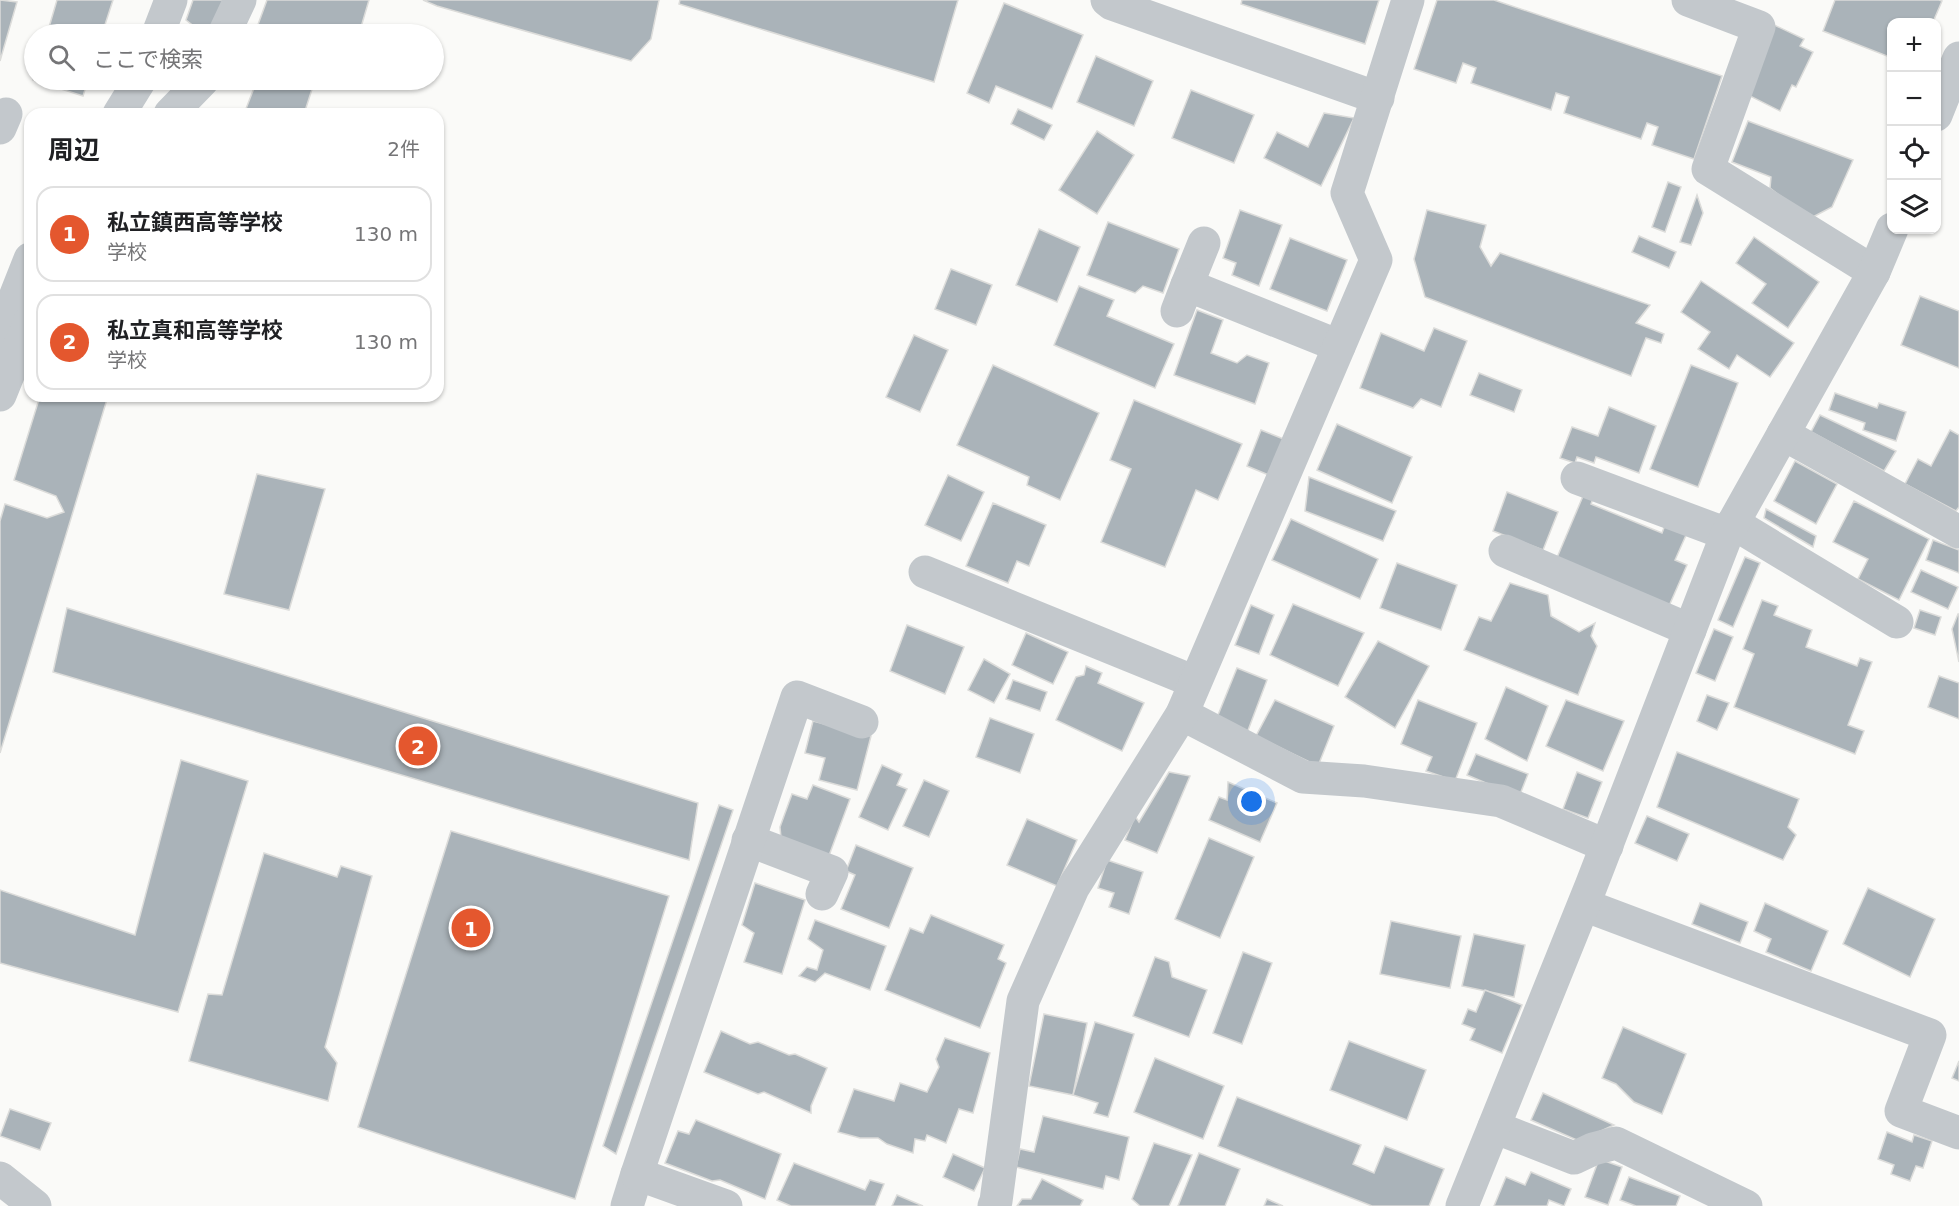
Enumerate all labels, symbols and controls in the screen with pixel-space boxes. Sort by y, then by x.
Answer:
map controls [1887,18,1941,234]
button: + [1887,18,1941,72]
search box [24,24,444,90]
icon: search [45,41,78,74]
text: ここで検索 [93,47,203,72]
button: − [1887,72,1941,126]
button: locate [1887,126,1941,180]
text: 周辺 [48,135,100,165]
text: 2件 [387,137,420,161]
button: layers [1887,180,1941,234]
text: 私立鎮西高等学校 [107,210,283,235]
text: 1 [63,222,76,246]
text: 130 m [354,222,418,246]
text: 学校 [107,240,147,264]
text: 私立真和高等学校 [107,318,283,343]
text: 2 [63,330,76,354]
text: 130 m [354,330,418,354]
text: 学校 [107,348,147,372]
pin: 2 [398,724,438,768]
your location [1237,787,1266,816]
pin: 1 [452,906,490,950]

